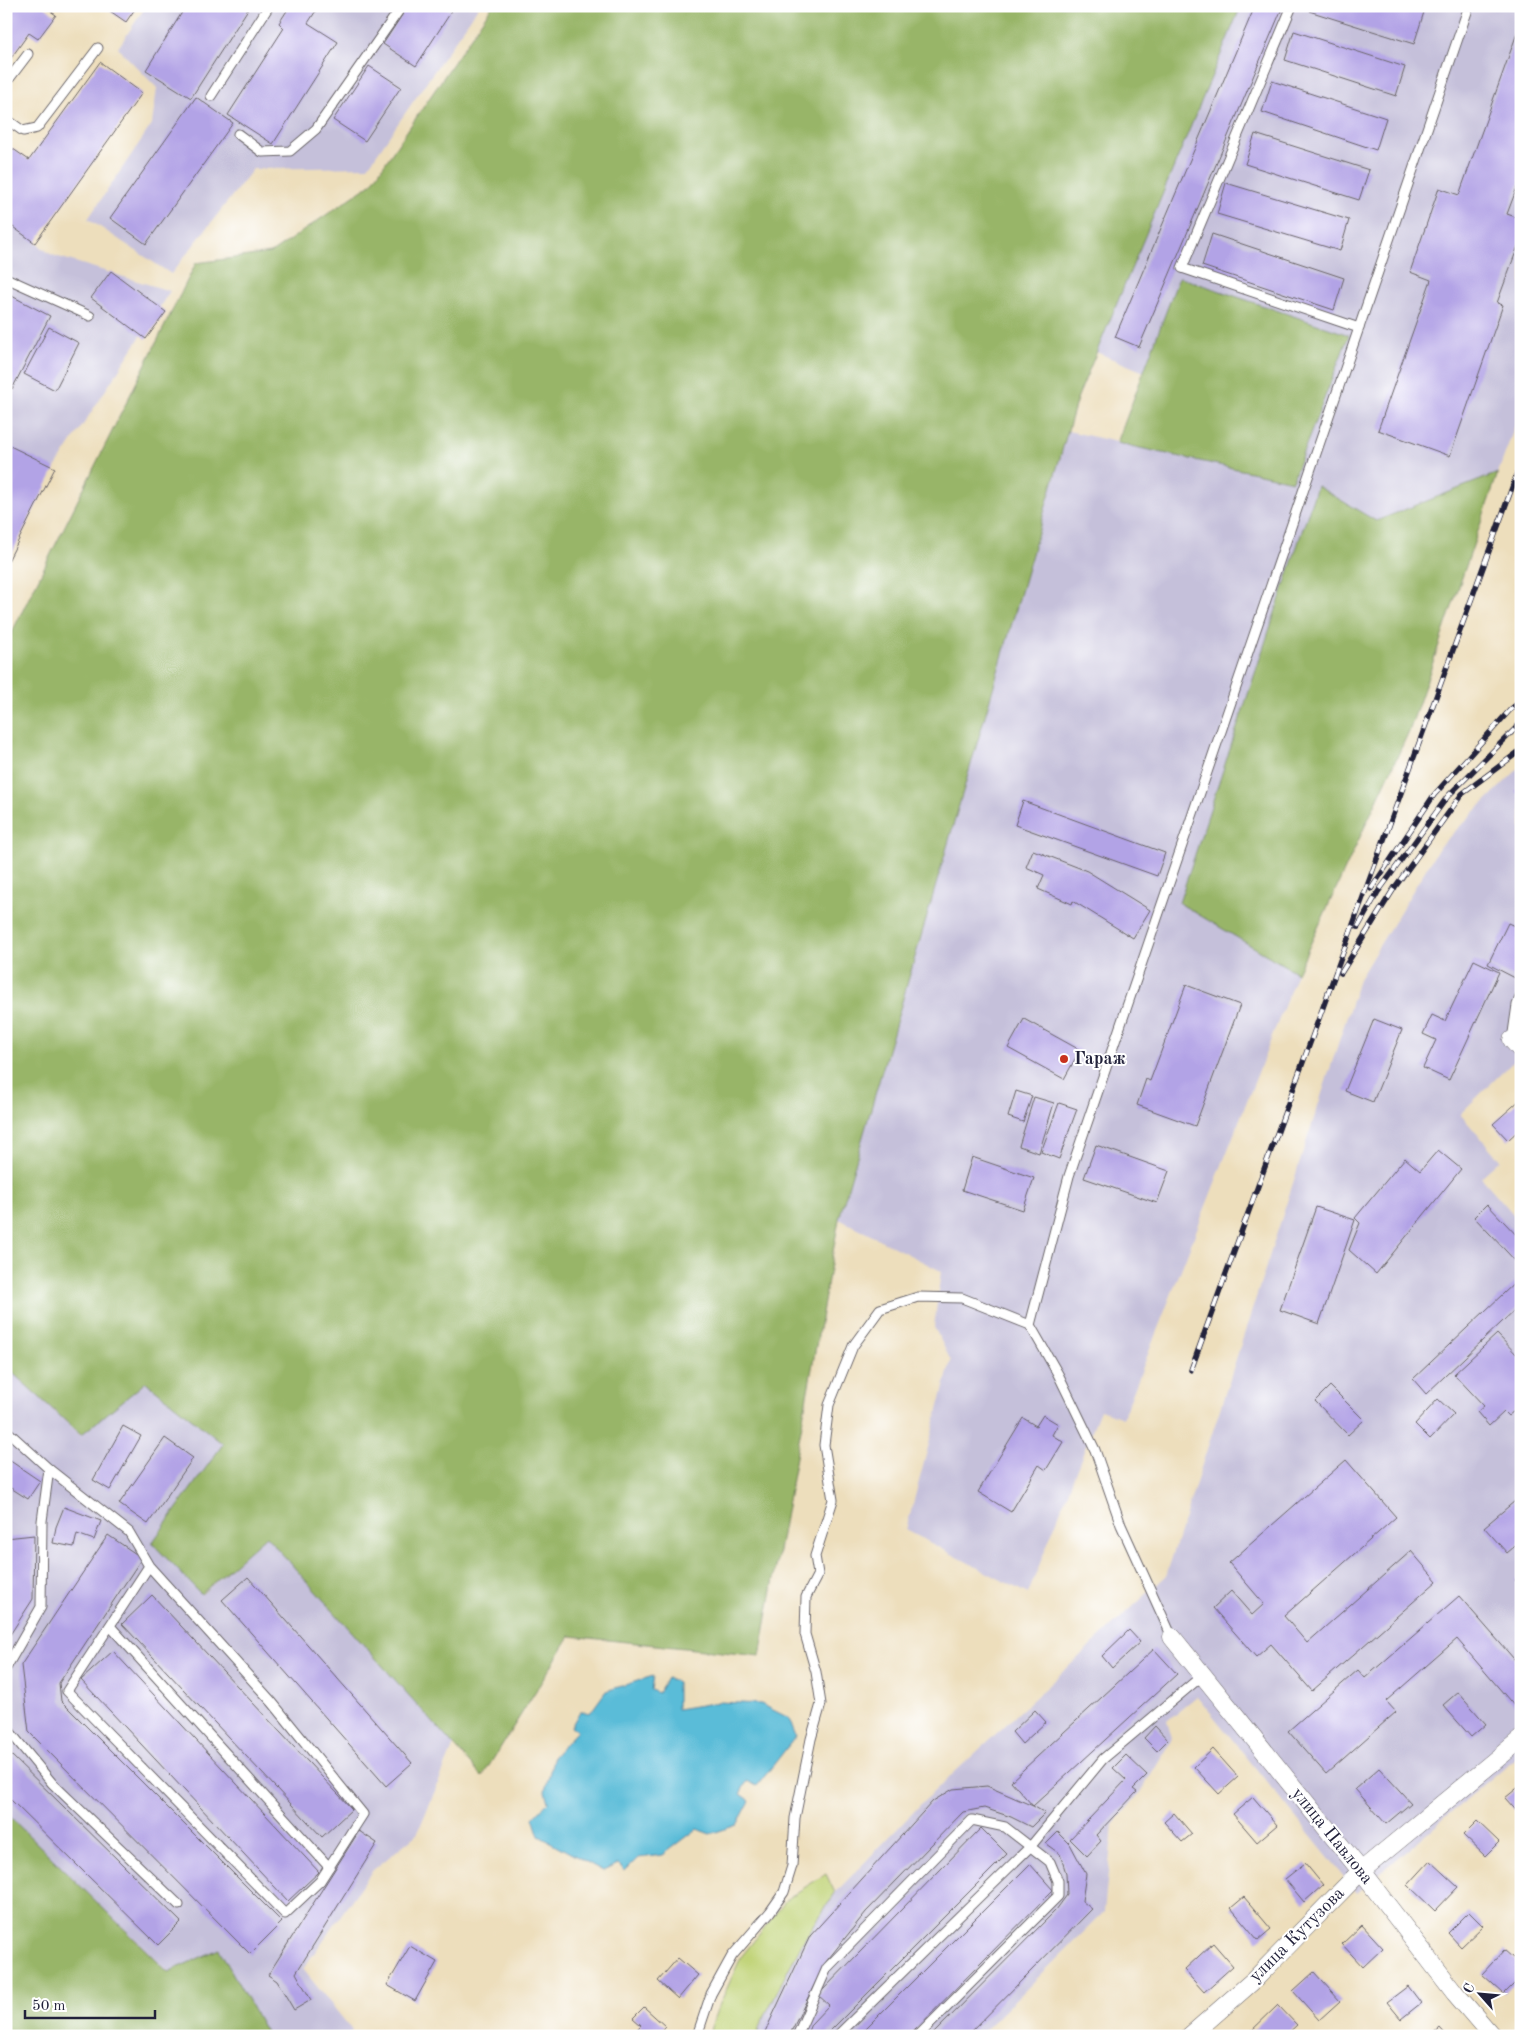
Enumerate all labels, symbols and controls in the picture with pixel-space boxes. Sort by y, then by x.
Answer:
place label: Гараж [1074,1050,1126,1068]
marker: Гараж [1058,1053,1070,1065]
street label: улица Павлова [1288,1784,1376,1888]
street label: улица Кутузова [1246,1884,1348,1986]
north arrow [1454,1970,1504,2020]
text: С [1461,1981,1478,1996]
scale bar [25,1987,155,2019]
text: 50 m [32,1999,66,2014]

